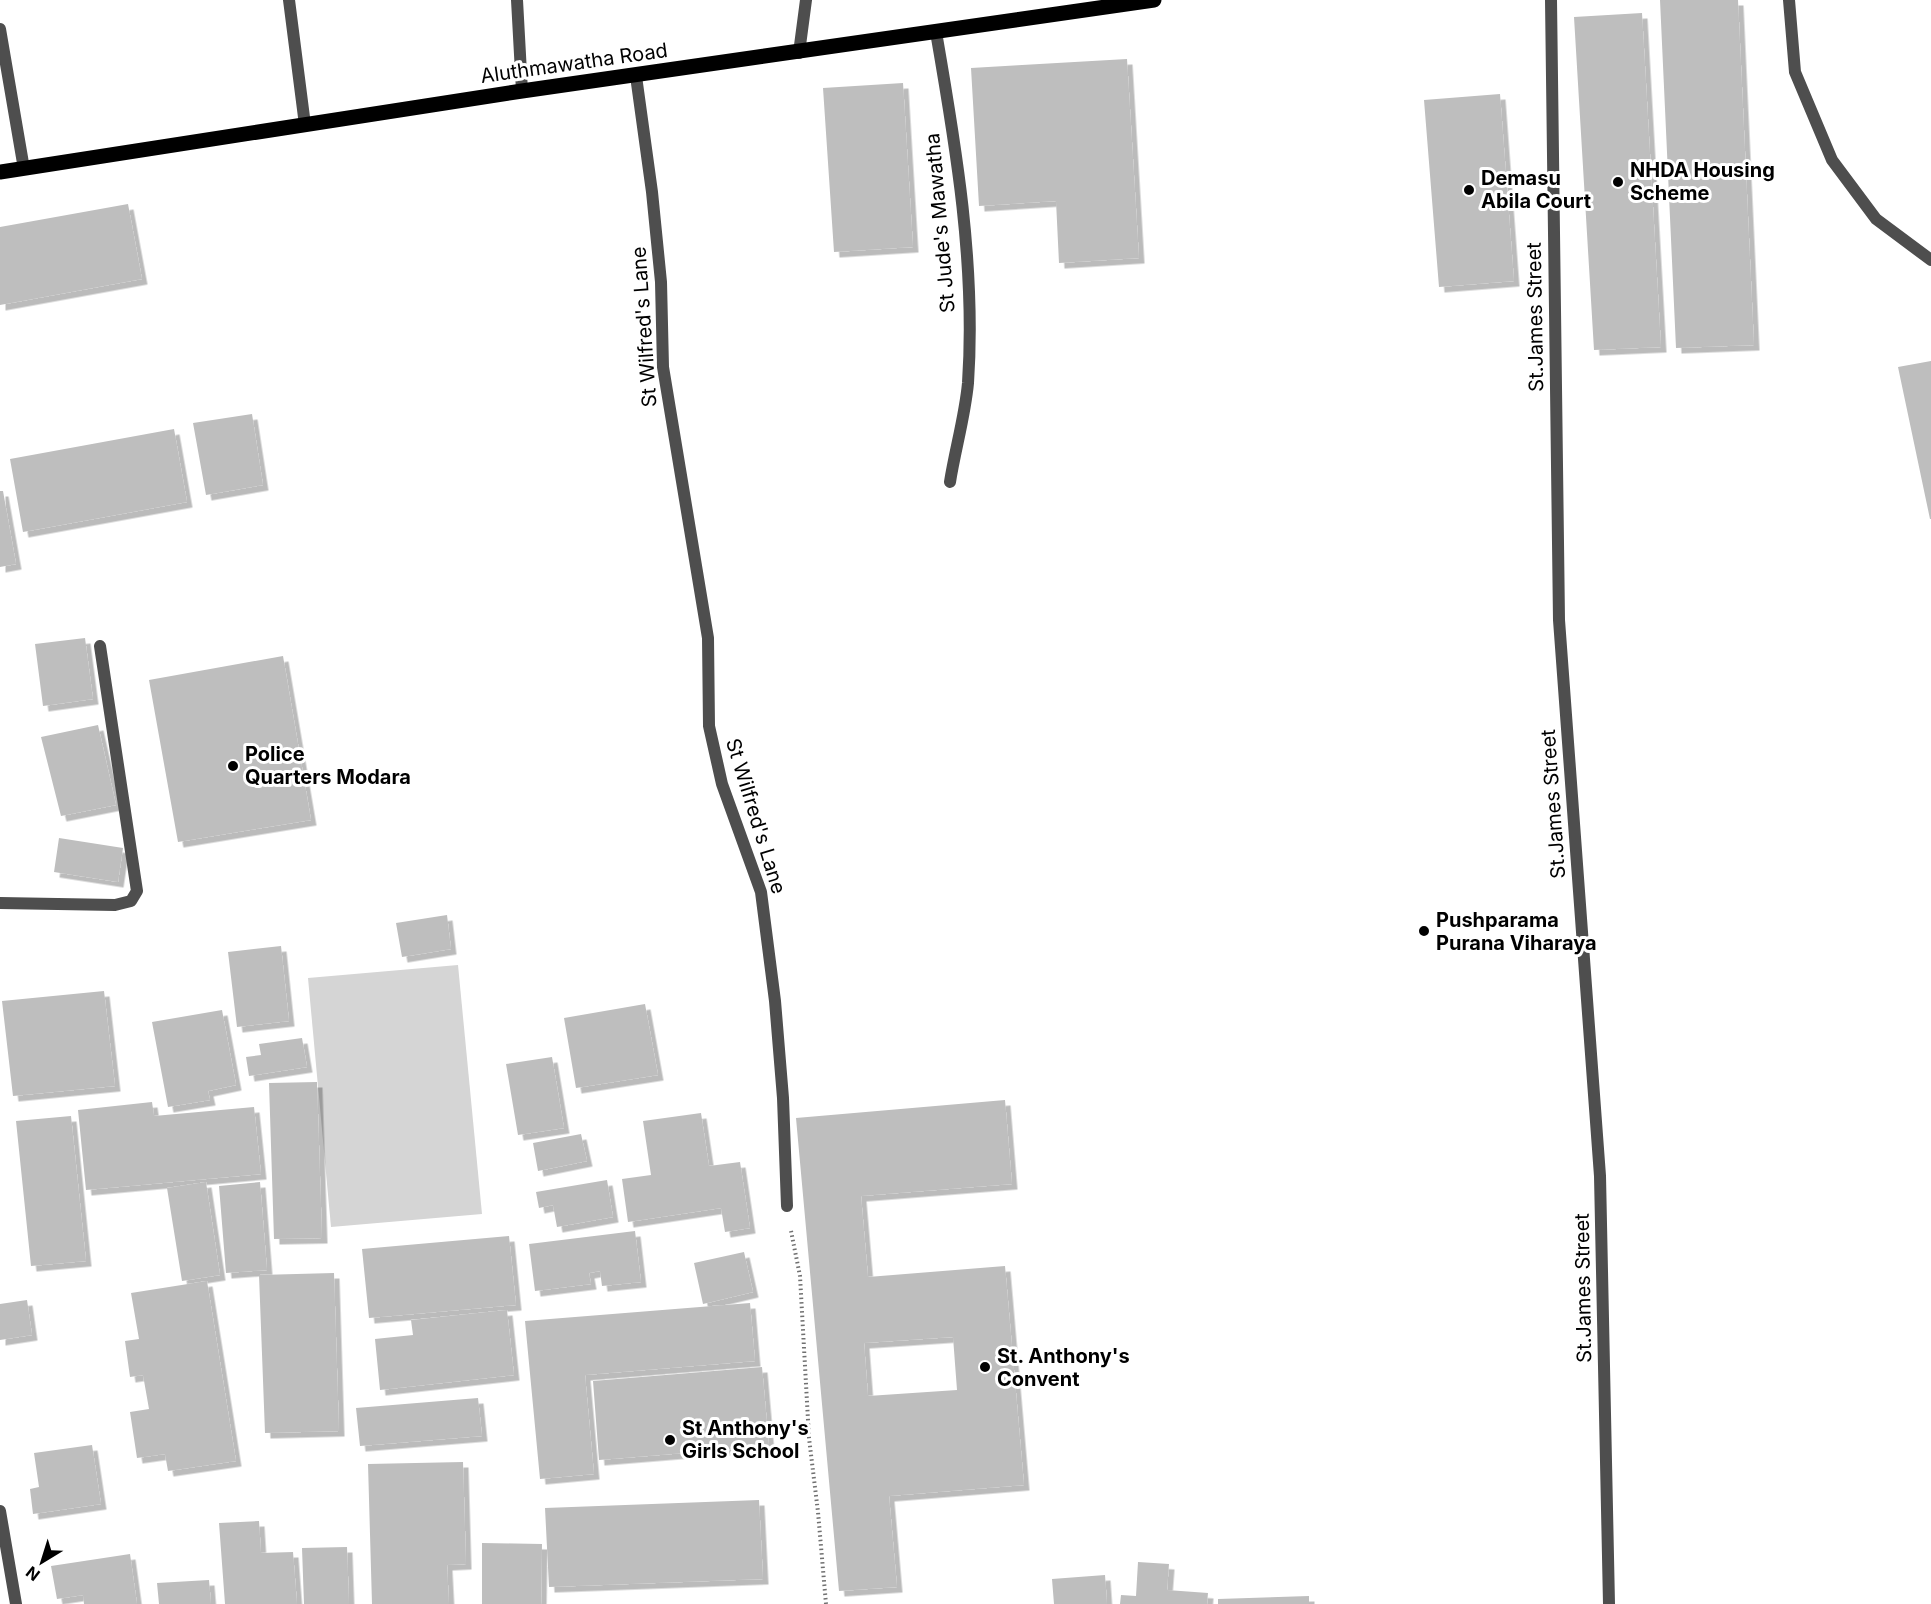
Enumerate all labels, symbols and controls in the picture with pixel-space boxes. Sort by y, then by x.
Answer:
street label: Aluthmawatha Road [479,38,669,88]
street label: St Jude's Mawatha [920,132,960,314]
place label: NHDA Housing Scheme [1630,158,1775,205]
place label: Demasu Abila Court [1481,166,1591,213]
marker: NHDA Housing Scheme [1611,175,1625,189]
marker: Demasu Abila Court [1462,183,1476,197]
street label: St.James Street [1522,242,1548,392]
street label: St Wilfred's Lane [626,246,662,408]
street label: St.James Street [1536,728,1570,879]
street label: St Wilfred's Lane [721,735,791,897]
place label: Police Quarters Modara [245,742,411,789]
marker: Police Quarters Modara [226,759,240,773]
place label: Pushparama Purana Viharaya [1436,908,1597,955]
marker: Pushparama Purana Viharaya [1417,924,1431,938]
street label: St.James Street [1570,1213,1596,1363]
place label: St. Anthony's Convent [997,1344,1130,1391]
marker: St. Anthony's Convent [978,1360,992,1374]
place label: St Anthony's Girls School [682,1416,809,1463]
marker: St Anthony's Girls School [663,1433,677,1447]
north arrow [12,1532,72,1592]
text: N [22,1562,44,1585]

